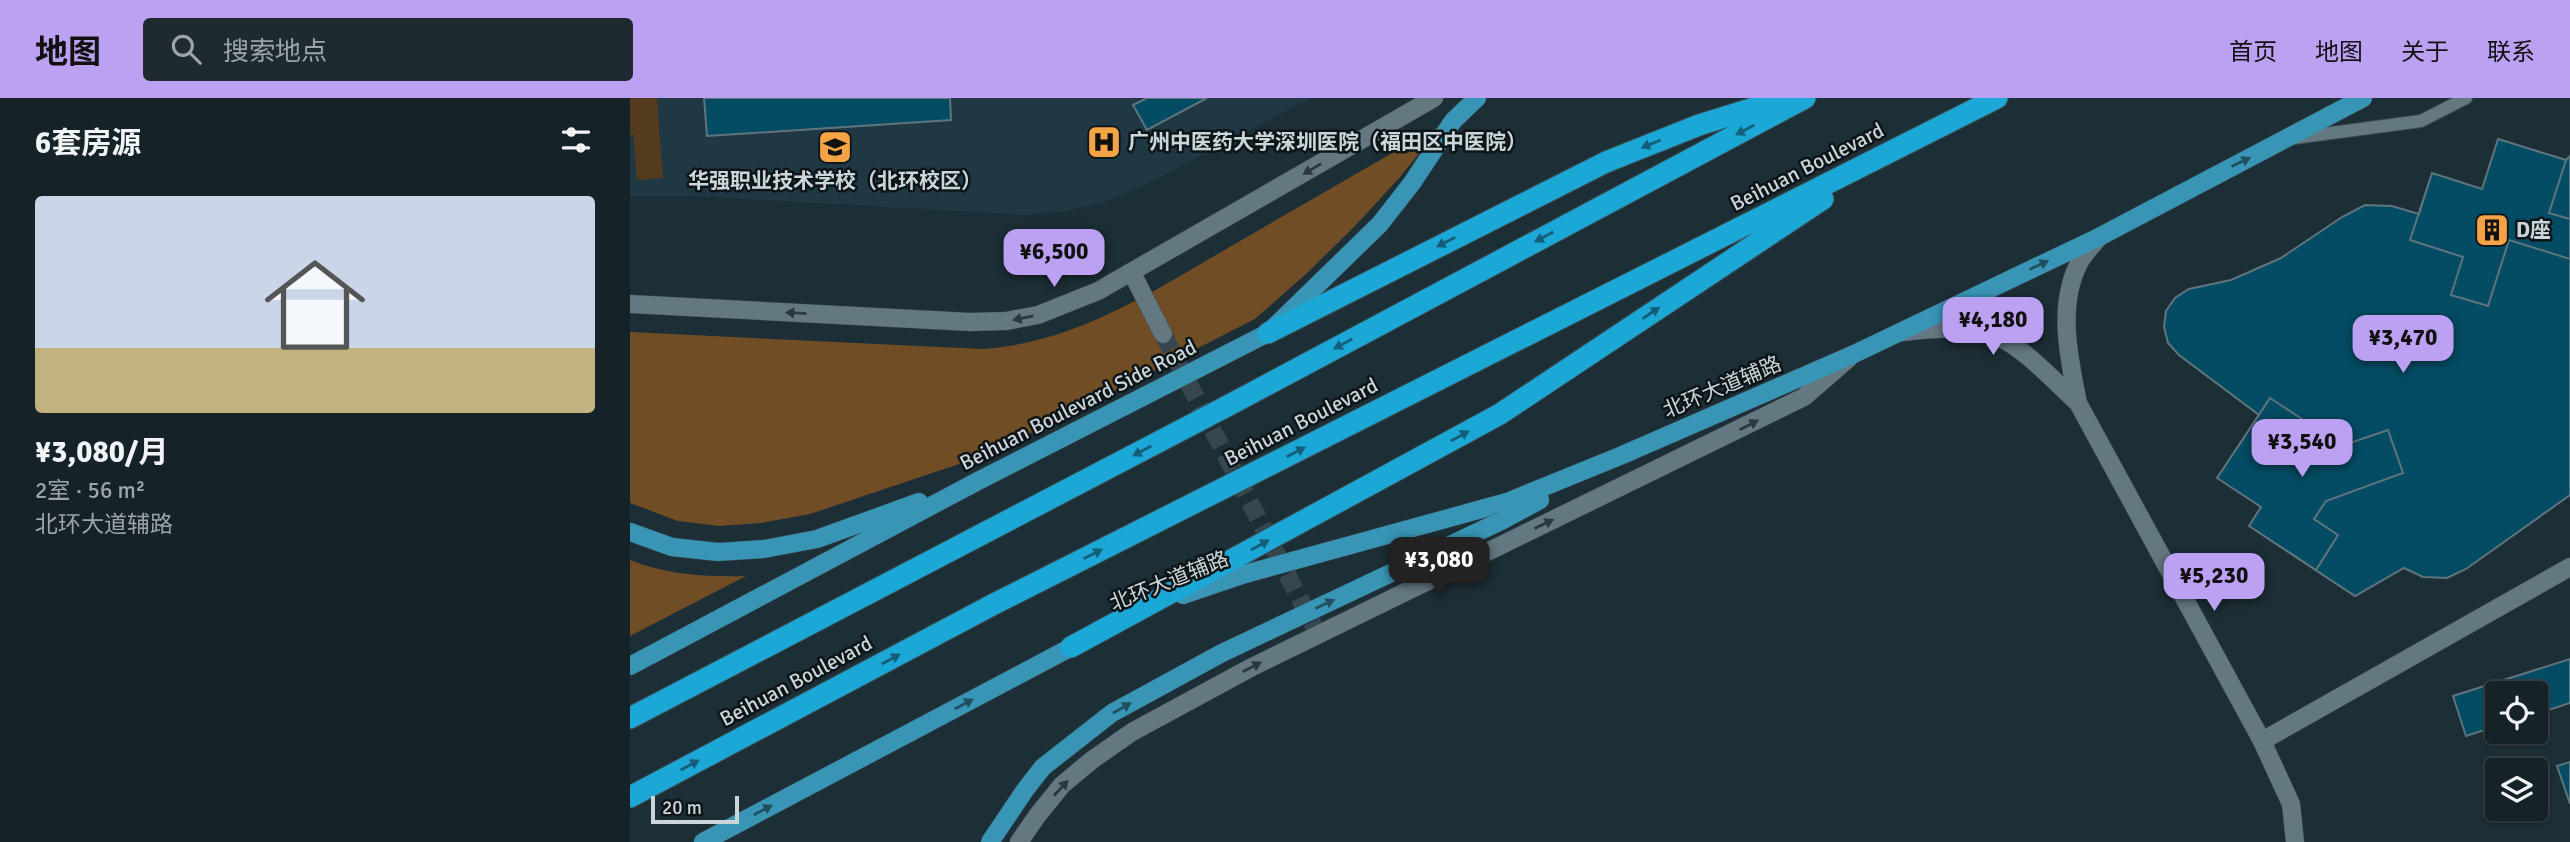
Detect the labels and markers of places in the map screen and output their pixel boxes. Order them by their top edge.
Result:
hospital icon: 广州中医药大学深圳医院（福田区中医院） [1085,123,1123,161]
school or university icon: 华强职业技术学校（北环校区） [816,128,854,166]
place label: 广州中医药大学深圳医院（福田区中医院） [1128,129,1527,155]
place label: 华强职业技术学校（北环校区） [688,168,982,194]
building icon: D座 [2473,211,2511,249]
place label: D座 [2516,217,2551,243]
pin: ¥6,500 [997,230,1111,289]
pin: ¥4,180 [1936,298,2050,357]
pin: ¥3,470 [2346,316,2460,375]
pin: ¥3,540 [2245,420,2359,479]
pin: ¥3,080 [1382,538,1496,597]
pin: ¥5,230 [2157,554,2271,613]

